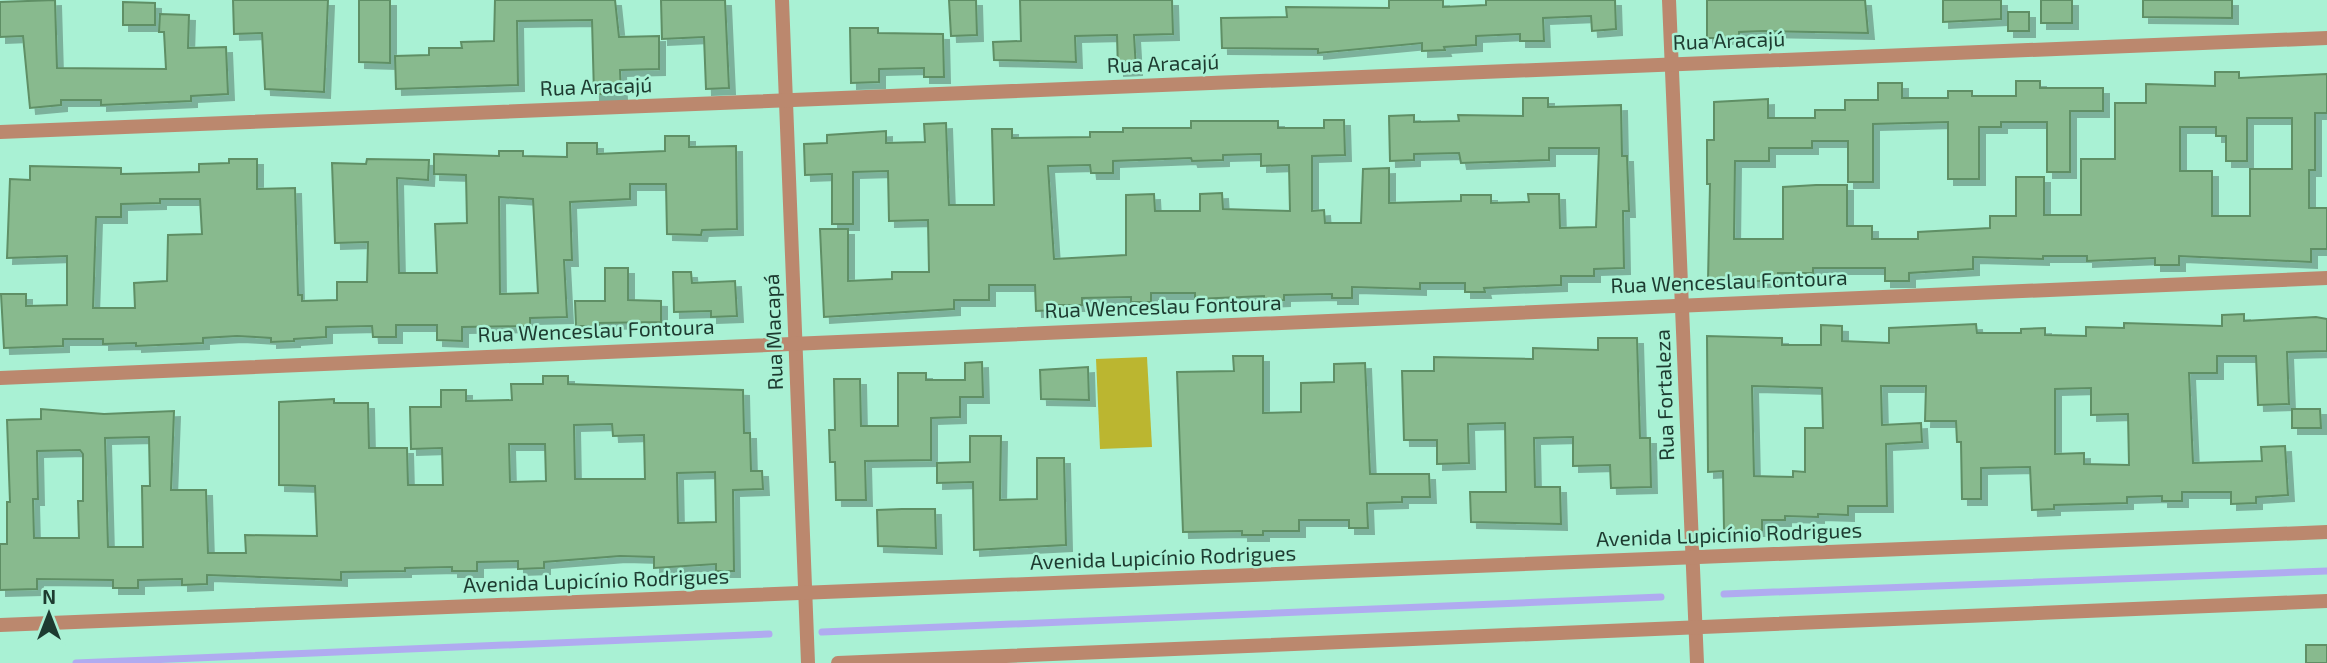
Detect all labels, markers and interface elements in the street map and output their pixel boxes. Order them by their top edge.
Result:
street label: Rua Aracajú [1672,25,1786,55]
street label: Rua Aracajú [1106,48,1220,78]
street label: Rua Aracajú [539,71,653,101]
street label: Rua Wenceslau Fontoura [1610,264,1848,297]
street label: Rua Macapá [758,273,787,391]
street label: Rua Wenceslau Fontoura [1044,289,1282,322]
street label: Rua Wenceslau Fontoura [477,313,715,346]
street label: Rua Fortaleza [1649,329,1678,461]
street label: Avenida Lupicínio Rodrigues [1595,516,1862,551]
street label: Avenida Lupicínio Rodrigues [1029,539,1296,574]
street label: Avenida Lupicínio Rodrigues [462,562,729,597]
north arrow [14,579,84,649]
text: N [42,585,56,608]

